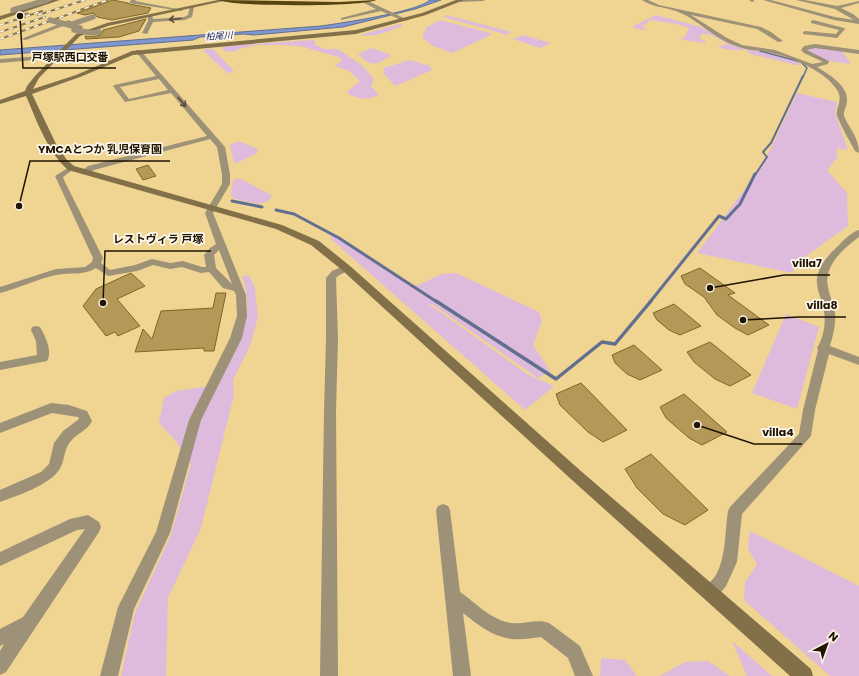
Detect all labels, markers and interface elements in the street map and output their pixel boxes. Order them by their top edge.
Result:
one-way arrow [169,16,182,23]
water label: 柏尾川 [205,29,234,43]
callout: 戸塚駅西口交番 [23,45,116,68]
text: 戸塚駅西口交番 [32,49,109,65]
one-way arrow [177,97,186,108]
callout: YMCAとつか 乳児保育園 [30,138,170,161]
text: YMCAとつか 乳児保育園 [38,141,162,157]
callout: レストヴィラ 戸塚 [105,228,211,251]
text: レストヴィラ 戸塚 [113,231,204,247]
callout: villa7 [784,252,830,275]
text: villa7 [792,255,822,271]
callout: villa8 [799,294,846,317]
text: villa8 [806,297,838,313]
callout: villa4 [754,421,802,444]
text: villa4 [762,424,794,440]
north arrow [807,624,847,664]
text: N [825,628,842,645]

